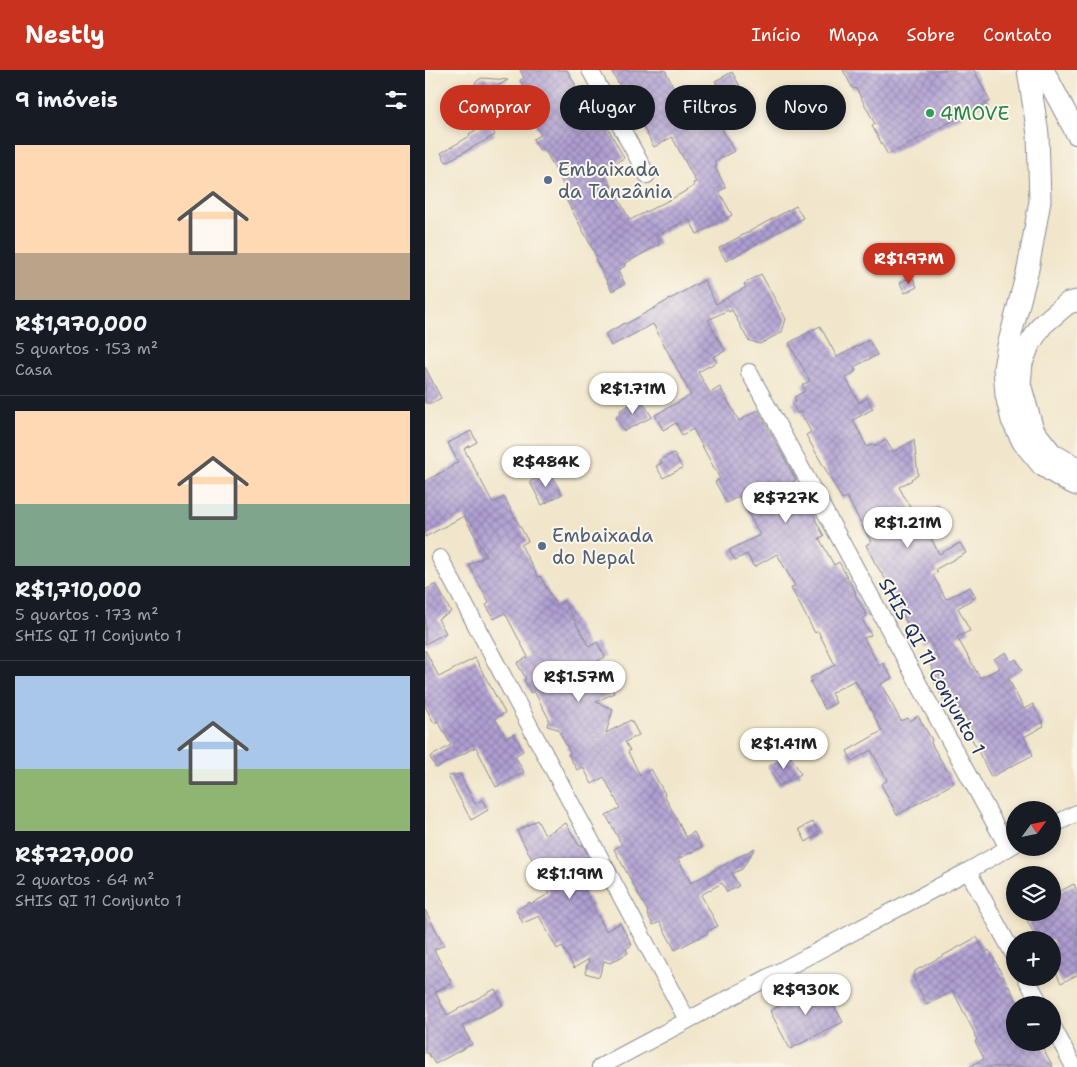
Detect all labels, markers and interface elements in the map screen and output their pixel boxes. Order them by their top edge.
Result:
text: Nestly [25,19,105,51]
text: Início [751,23,801,47]
text: Mapa [829,23,878,47]
text: Sobre [906,23,955,47]
text: Contato [983,23,1052,47]
chip: Comprar [440,85,550,130]
chip: Alugar [560,85,655,130]
chip: Filtros [665,85,756,130]
chip: Novo [766,85,846,130]
text: 9 imóveis [15,86,118,114]
icon: filters [382,86,410,114]
place label: 4MOVE [940,101,1009,126]
marker: 4MOVE [924,107,936,119]
place label: Embaixada da Tanzânia [558,157,672,204]
marker: Embaixada da Tanzânia [542,174,554,186]
icon: home [168,178,258,268]
pin: R$1.97M [863,242,955,285]
text: R$1.97M [874,248,944,269]
text: R$1,970,000 [15,310,147,338]
text: 5 quartos · 153 m² [15,338,158,359]
text: Casa [15,359,52,380]
pin: R$1.71M [587,372,679,415]
text: R$1.71M [600,378,666,399]
icon: home [168,443,258,533]
pin: R$484K [505,446,587,488]
text: R$484K [513,451,579,472]
pin: R$727K [745,482,827,524]
text: R$727K [753,487,819,508]
pin: R$1.21M [862,506,954,549]
text: R$1.21M [874,512,942,533]
place label: Embaixada do Nepal [552,523,653,570]
marker: Embaixada do Nepal [536,540,548,552]
street label: SHIS QI 11 Conjunto 1 [873,573,991,759]
text: R$1,710,000 [15,576,142,604]
text: 5 quartos · 173 m² [15,604,159,625]
text: SHIS QI 11 Conjunto 1 [15,625,182,646]
pin: R$1.57M [533,660,625,703]
text: R$1.57M [544,666,614,687]
icon: home [168,708,258,798]
pin: R$1.41M [738,728,830,770]
text: R$1.41M [751,733,817,754]
north arrow [1006,801,1061,856]
map controls [1006,801,1061,1051]
text: R$727,000 [15,841,134,869]
pin: R$1.19M [524,858,616,900]
text: R$1.19M [537,863,603,884]
button: layers [1006,866,1061,921]
text: 2 quartos · 64 m² [15,869,155,890]
text: SHIS QI 11 Conjunto 1 [15,890,182,911]
button: + [1006,931,1061,986]
pin: R$930K [765,974,847,1016]
text: R$930K [773,979,839,1000]
button: − [1006,996,1061,1051]

